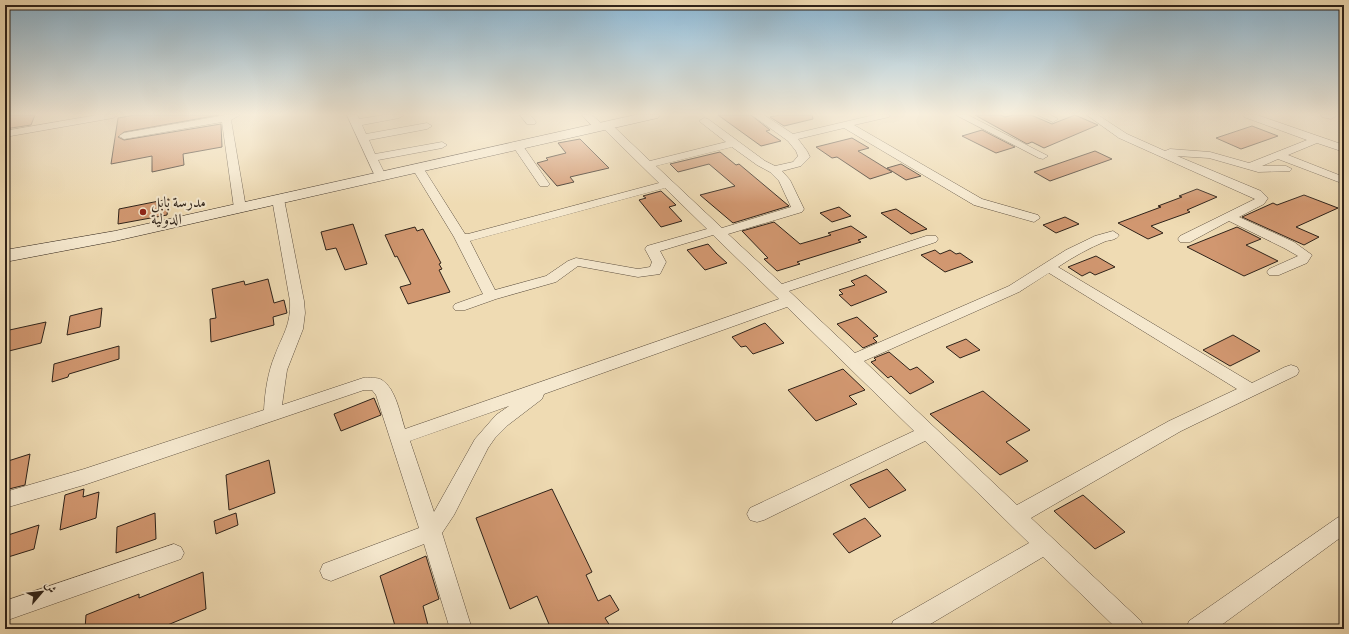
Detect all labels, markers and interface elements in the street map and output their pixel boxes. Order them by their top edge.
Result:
place label: مدرسة بابل الدولية [151,193,206,231]
marker: مدرسة بابل الدولية [138,207,148,217]
north arrow [22,572,62,612]
text: ش [40,580,59,596]

